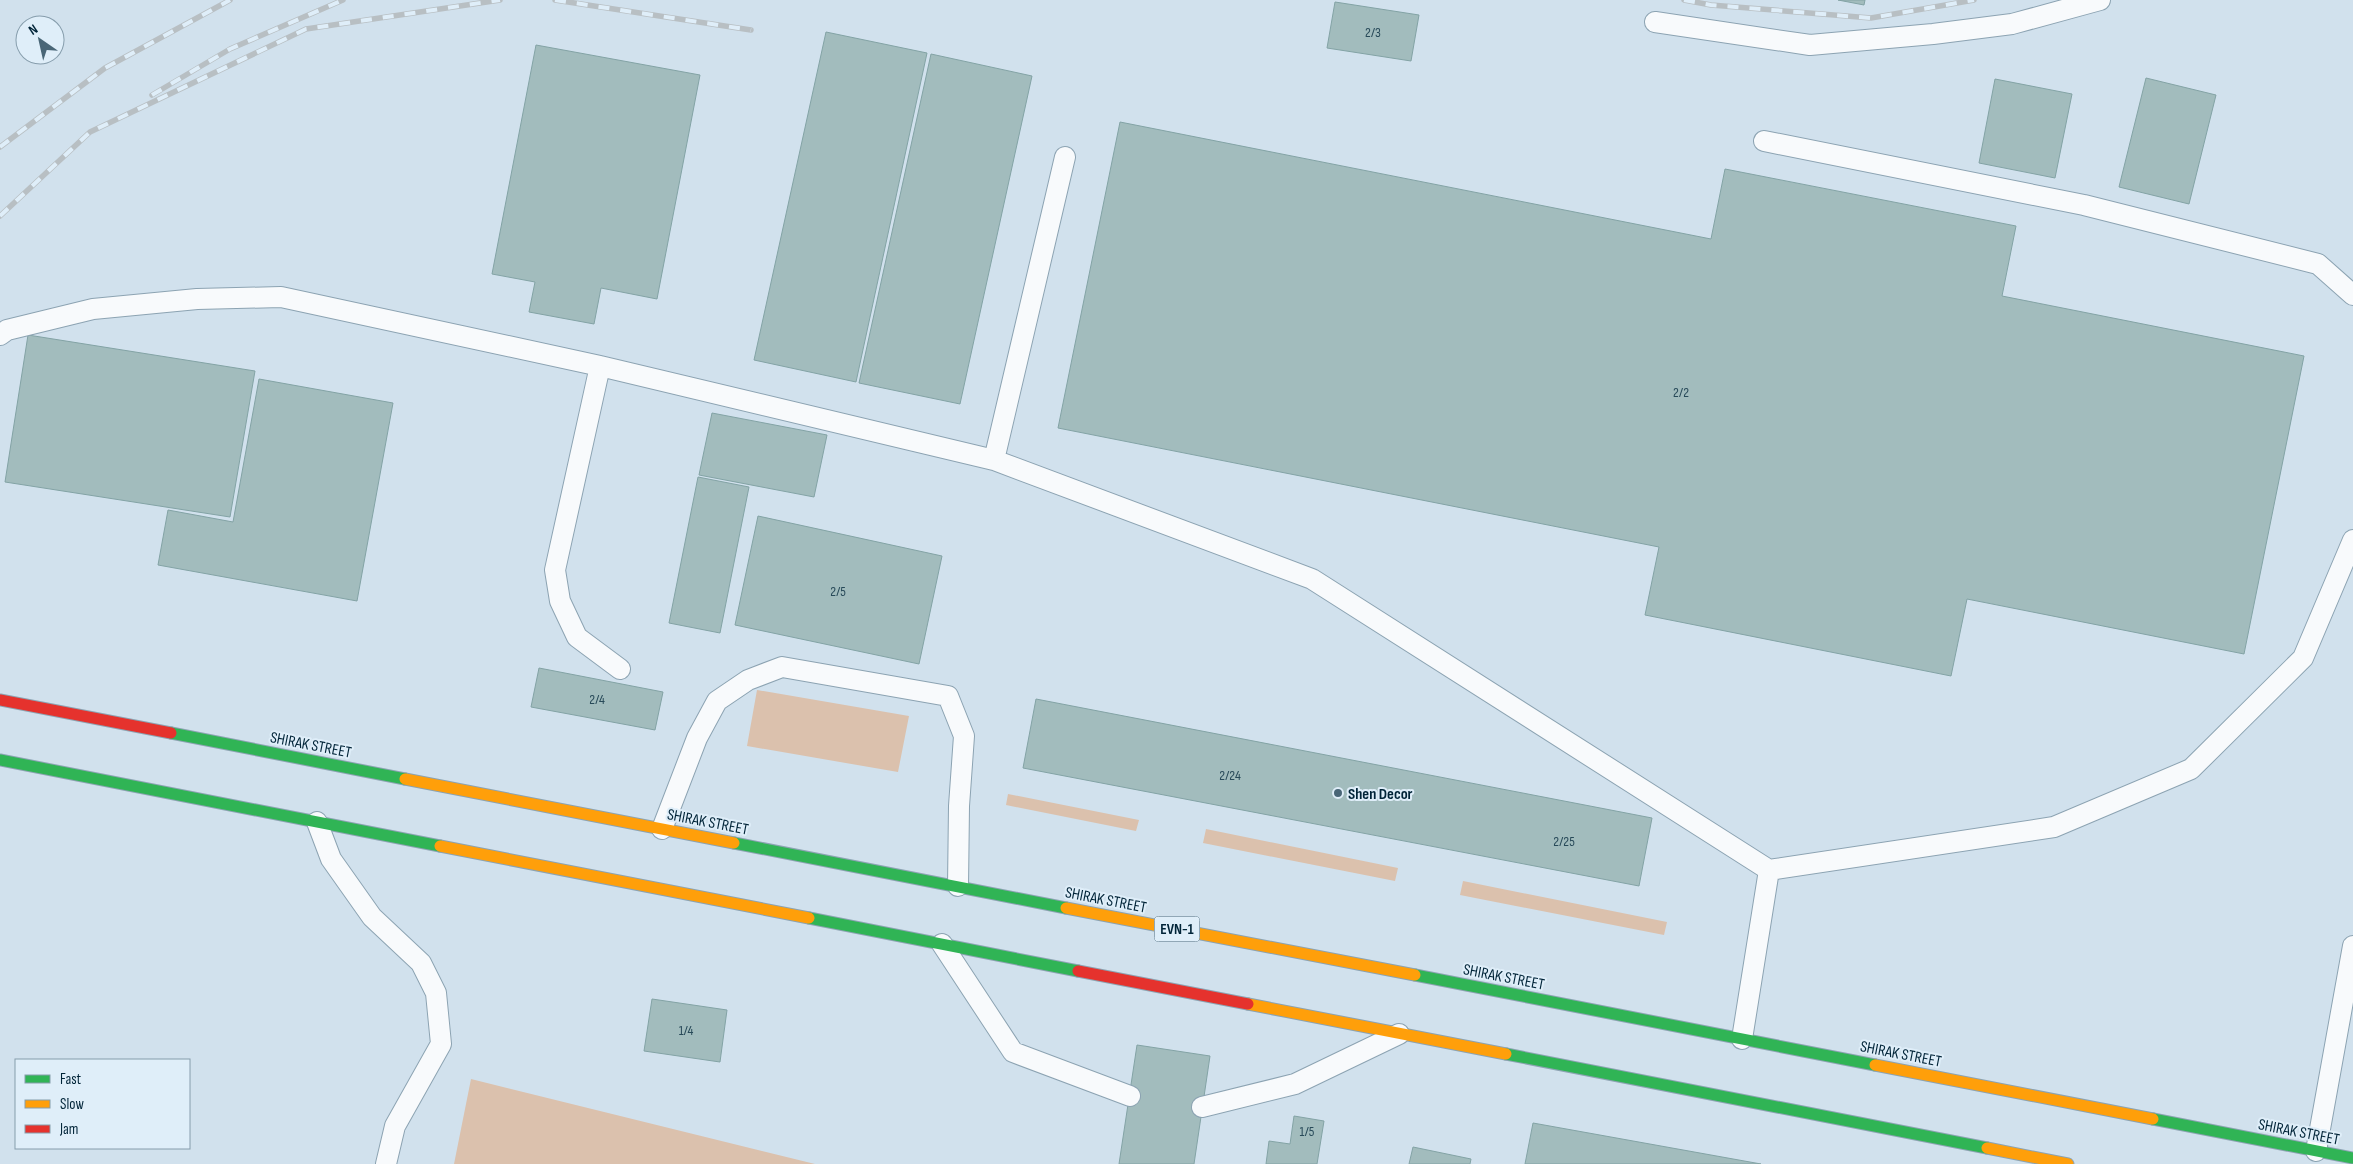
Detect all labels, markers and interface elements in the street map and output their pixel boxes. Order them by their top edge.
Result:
north arrow [15,15,65,65]
text: N [25,20,41,39]
house number: 2/3 [1365,24,1381,41]
house number: 2/2 [1673,384,1689,401]
house number: 2/5 [830,583,846,600]
house number: 2/4 [589,691,605,708]
street label: SHIRAK STREET [268,728,353,763]
house number: 2/24 [1219,767,1241,784]
place label: Shen Decor [1348,785,1413,804]
marker: Shen Decor [1332,787,1344,799]
street label: SHIRAK STREET [665,805,750,840]
house number: 2/25 [1553,833,1575,850]
street label: SHIRAK STREET [1063,883,1148,918]
road number: EVN-1 [1154,916,1200,942]
street label: SHIRAK STREET [1461,960,1546,995]
house number: 1/4 [679,1022,693,1039]
street label: SHIRAK STREET [1858,1037,1943,1072]
legend [15,1059,190,1149]
text: Fast [60,1070,82,1089]
text: Slow [60,1095,84,1114]
street label: SHIRAK STREET [2256,1115,2341,1150]
text: Jam [59,1120,78,1139]
house number: 1/5 [1300,1123,1315,1140]

